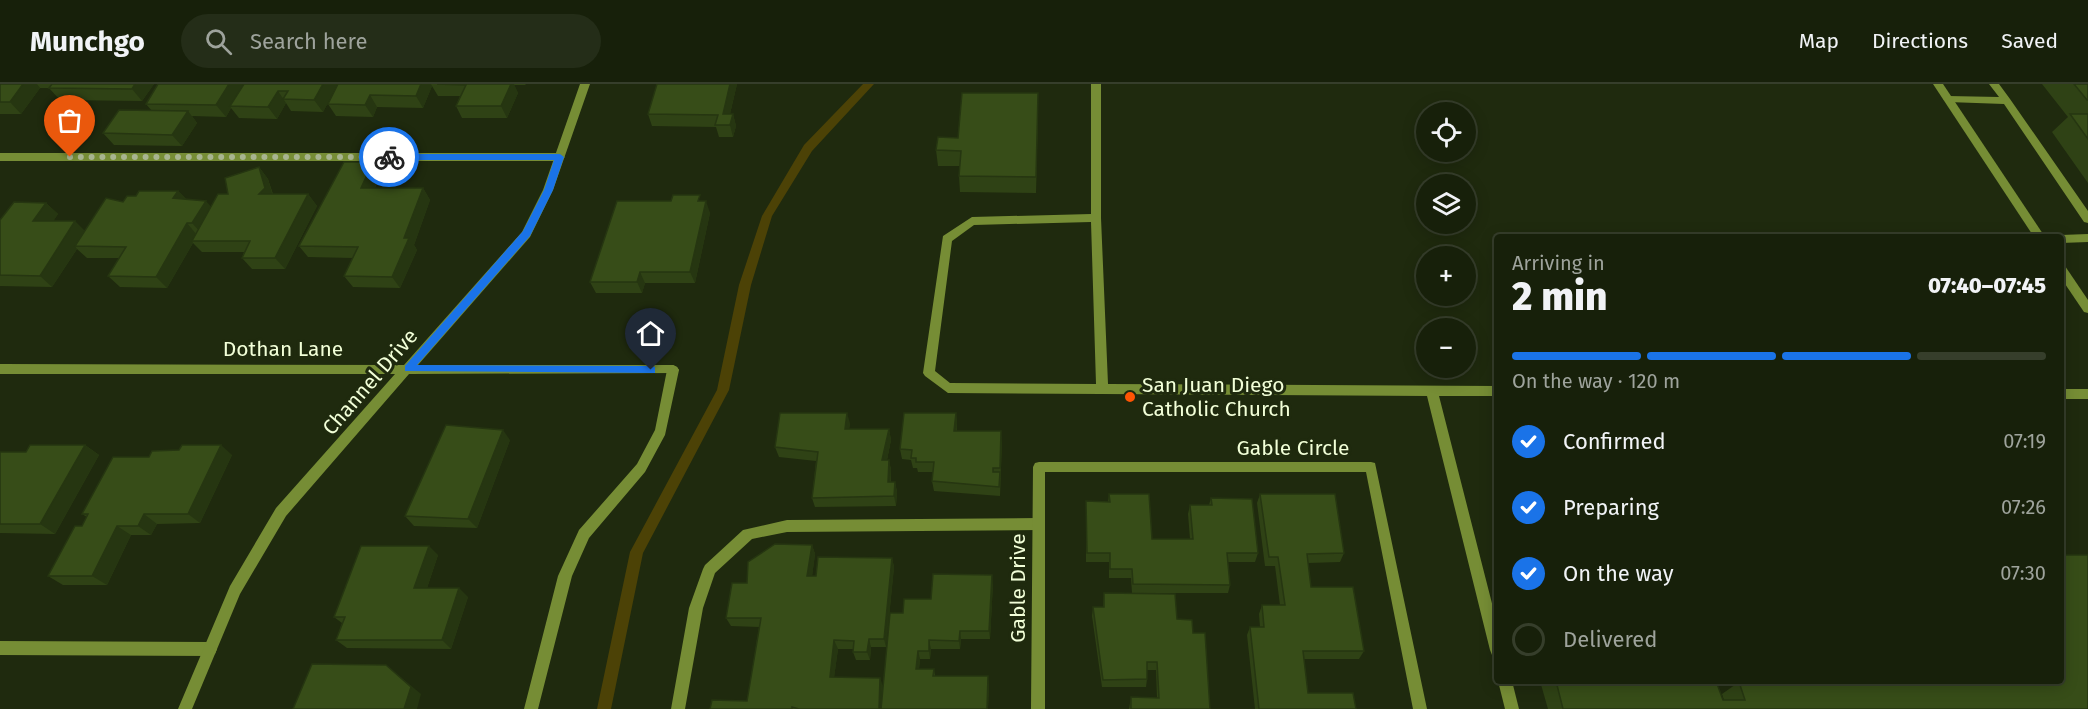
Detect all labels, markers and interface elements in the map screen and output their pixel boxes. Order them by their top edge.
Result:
search box [181,14,601,68]
text: Munchgo [30,25,145,58]
icon: search [202,25,235,58]
text: Search here [250,28,367,55]
text: Map [1799,28,1839,54]
text: Directions [1872,28,1968,54]
text: Saved [2001,28,2058,54]
pin [44,95,95,157]
map controls [1416,102,1476,378]
button: locate [1416,102,1476,162]
icon: bag [53,104,86,137]
courier [359,127,419,187]
icon: bike [373,141,406,174]
button: layers [1416,174,1476,234]
button: + [1416,246,1476,306]
text: Arriving in [1512,251,1605,275]
text: 07:40–07:45 [1928,272,2046,299]
text: 2 min [1512,274,1608,320]
pin [625,308,676,370]
icon: home [634,317,667,350]
button: − [1416,318,1476,378]
street label: Channel Drive [317,324,423,440]
street label: Dothan Lane [223,336,343,362]
text: On the way · 120 m [1512,369,1680,393]
place label: San Juan Diego Catholic Church [1142,372,1291,422]
marker: San Juan Diego Catholic Church [1123,390,1137,404]
icon: check [1512,425,1545,458]
text: Confirmed [1563,428,1666,455]
text: 07:19 [2003,429,2046,453]
street label: Gable Circle [1237,435,1349,461]
icon: check [1512,491,1545,524]
text: Preparing [1563,494,1659,521]
text: 07:26 [2001,495,2046,519]
street label: Gable Drive [1005,533,1031,643]
icon: check [1512,557,1545,590]
text: On the way [1563,560,1674,587]
text: 07:30 [2000,561,2046,585]
text: Delivered [1563,626,1658,653]

